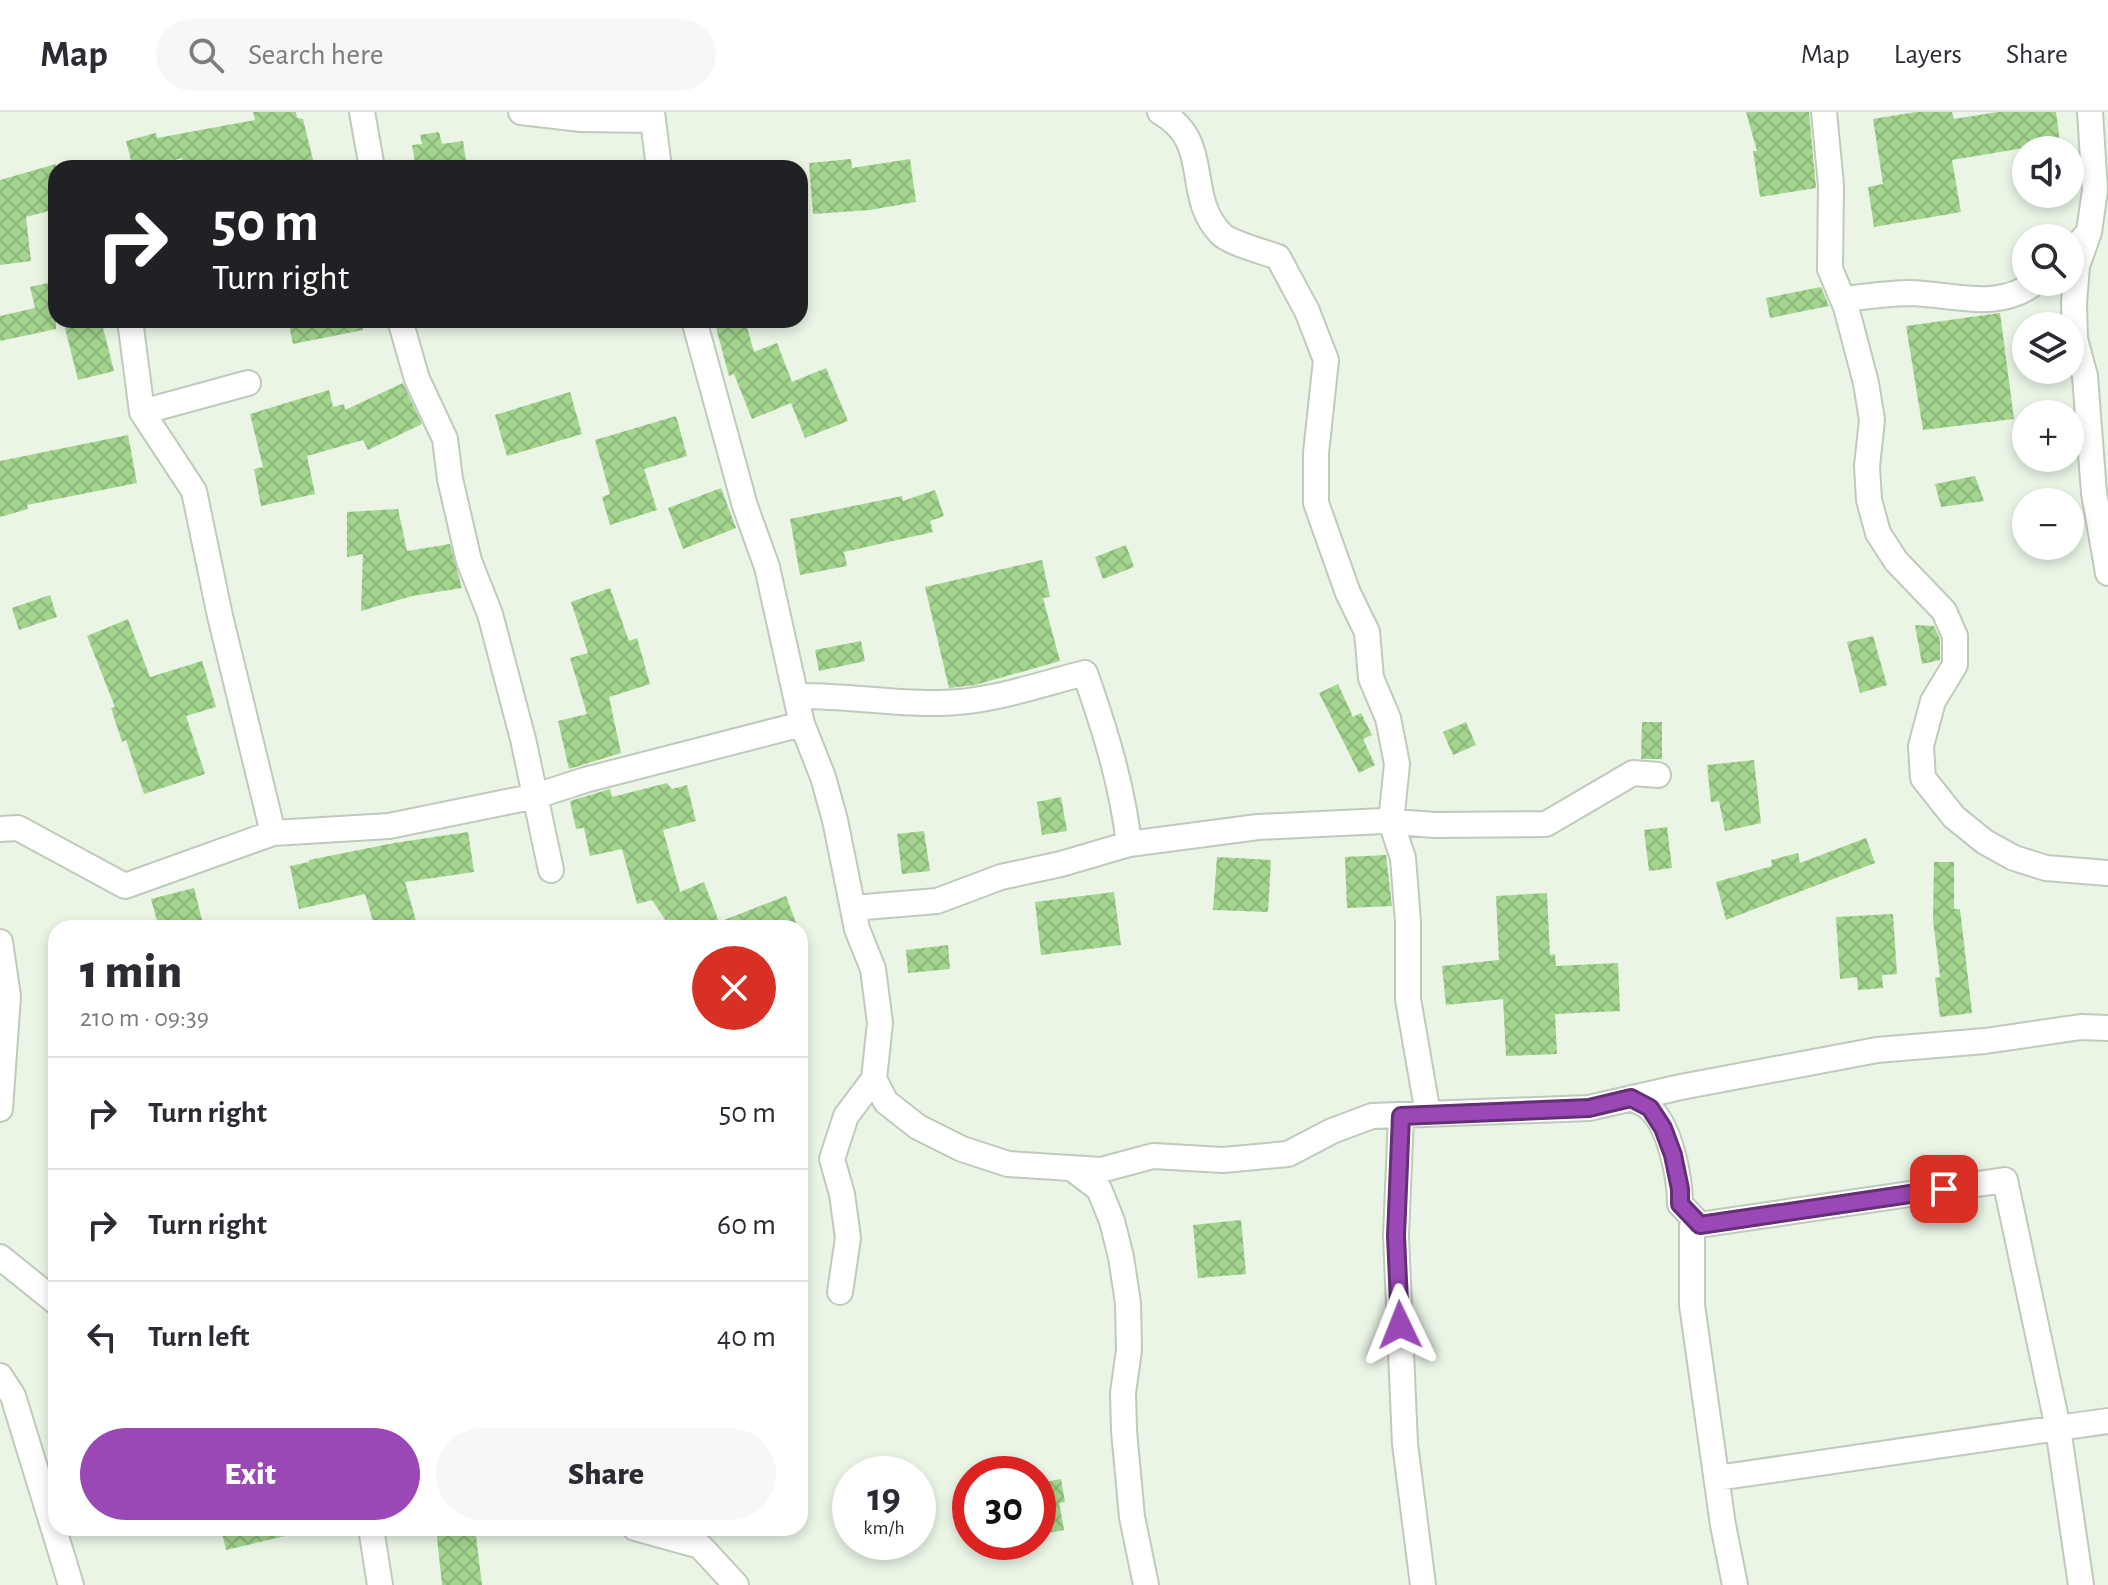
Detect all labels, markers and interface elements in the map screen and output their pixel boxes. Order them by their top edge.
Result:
search box [156,19,716,91]
icon: search [184,33,228,77]
text: Map [40,36,108,74]
text: Search here [248,40,384,70]
text: Map [1801,41,1850,69]
text: Layers [1894,41,1962,69]
text: Share [2006,41,2068,69]
map controls [2012,136,2084,560]
button: sound [2012,136,2084,208]
icon: right [80,192,184,296]
text: 50 m [212,195,319,251]
button: search [2012,224,2084,296]
text: Turn right [212,260,349,296]
button: layers [2012,312,2084,384]
button: + [2012,400,2084,472]
button: − [2012,488,2084,560]
button: close [692,946,776,1030]
text: 1 min [80,949,182,997]
text: 210 m · 09:39 [80,1005,209,1031]
icon: right [80,1091,124,1135]
text: Turn right [148,1098,267,1128]
text: 50 m [719,1098,776,1128]
pin [1910,1155,1978,1223]
icon: arrive [1922,1167,1966,1211]
icon: right [80,1203,124,1247]
text: Turn right [148,1210,267,1240]
text: 60 m [717,1210,776,1240]
position arrow [1358,1283,1442,1367]
icon: left [80,1315,124,1359]
text: Turn left [148,1322,249,1352]
text: 40 m [717,1322,776,1352]
button: Exit [80,1428,420,1520]
button: Share [436,1428,776,1520]
speed limit sign: 30 [952,1456,1056,1560]
text: 19 [867,1478,901,1518]
text: km/h [863,1518,905,1538]

